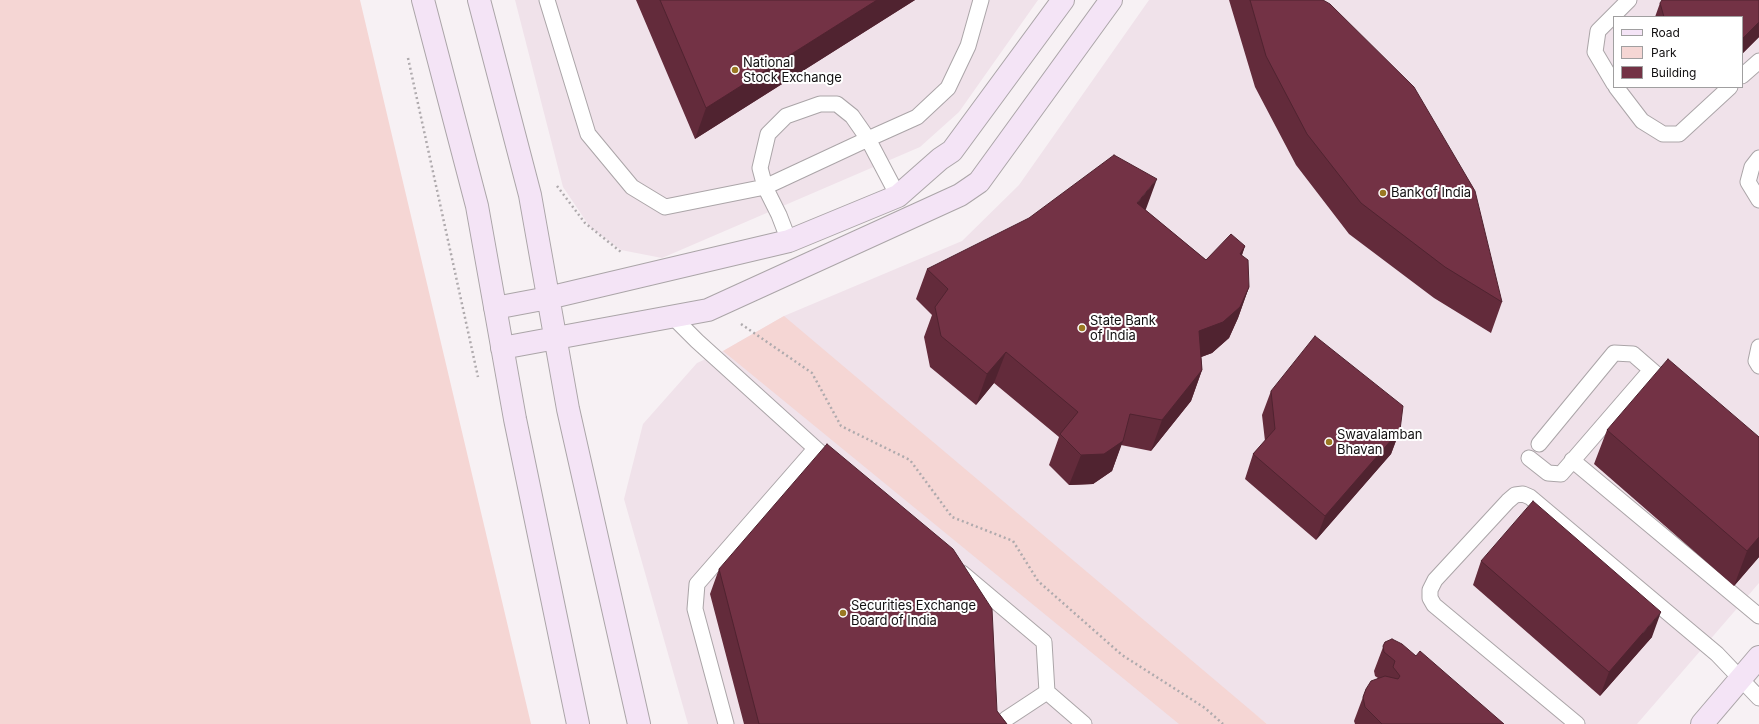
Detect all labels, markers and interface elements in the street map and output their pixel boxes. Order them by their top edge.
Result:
legend [1613,16,1743,88]
text: Road [1651,25,1680,40]
text: Park [1651,45,1677,60]
place label: National Stock Exchange [743,55,842,86]
marker: National Stock Exchange [730,65,740,75]
text: Building [1651,65,1696,80]
place label: Bank of India [1391,185,1471,201]
marker: Bank of India [1378,188,1388,198]
place label: State Bank of India [1090,313,1156,344]
marker: State Bank of India [1077,323,1087,333]
place label: Swavalamban Bhavan [1337,427,1423,458]
marker: Swavalamban Bhavan [1324,437,1334,447]
place label: Securities Exchange Board of India [851,598,976,629]
marker: Securities Exchange Board of India [838,608,848,618]

